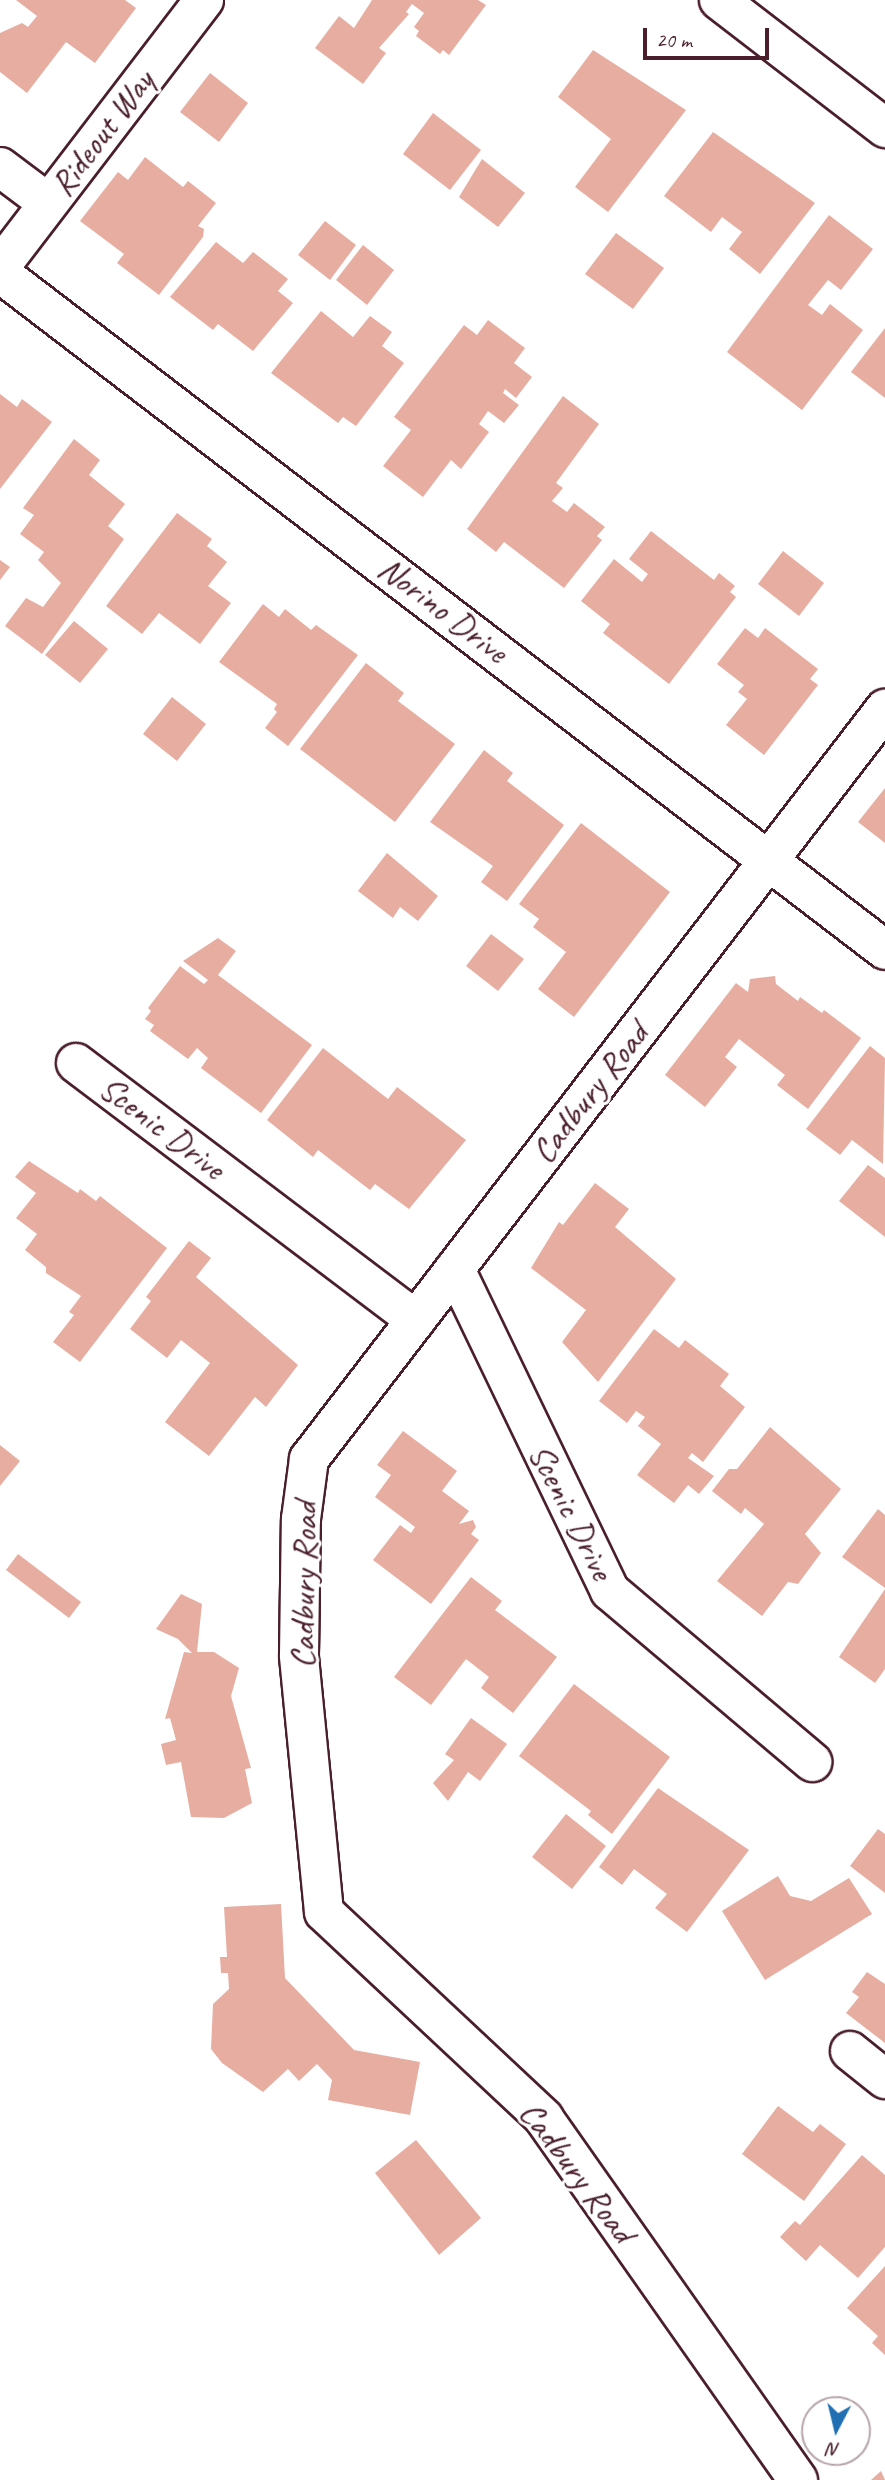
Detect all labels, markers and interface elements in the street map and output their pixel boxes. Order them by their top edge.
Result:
scale bar [647,14,773,58]
text: 20 m [656,27,692,53]
street label: Rideout Way [41,61,163,205]
street label: Norino Drive [370,548,516,672]
street label: Cadbury Road [523,1015,657,1171]
street label: Scenic Drive [91,1067,233,1189]
street label: Scenic Drive [519,1437,623,1587]
street label: Cadbury Road [282,1502,326,1668]
street label: Cadbury Road [510,2093,644,2251]
north arrow [801,2396,871,2466]
text: N [826,2437,841,2462]

